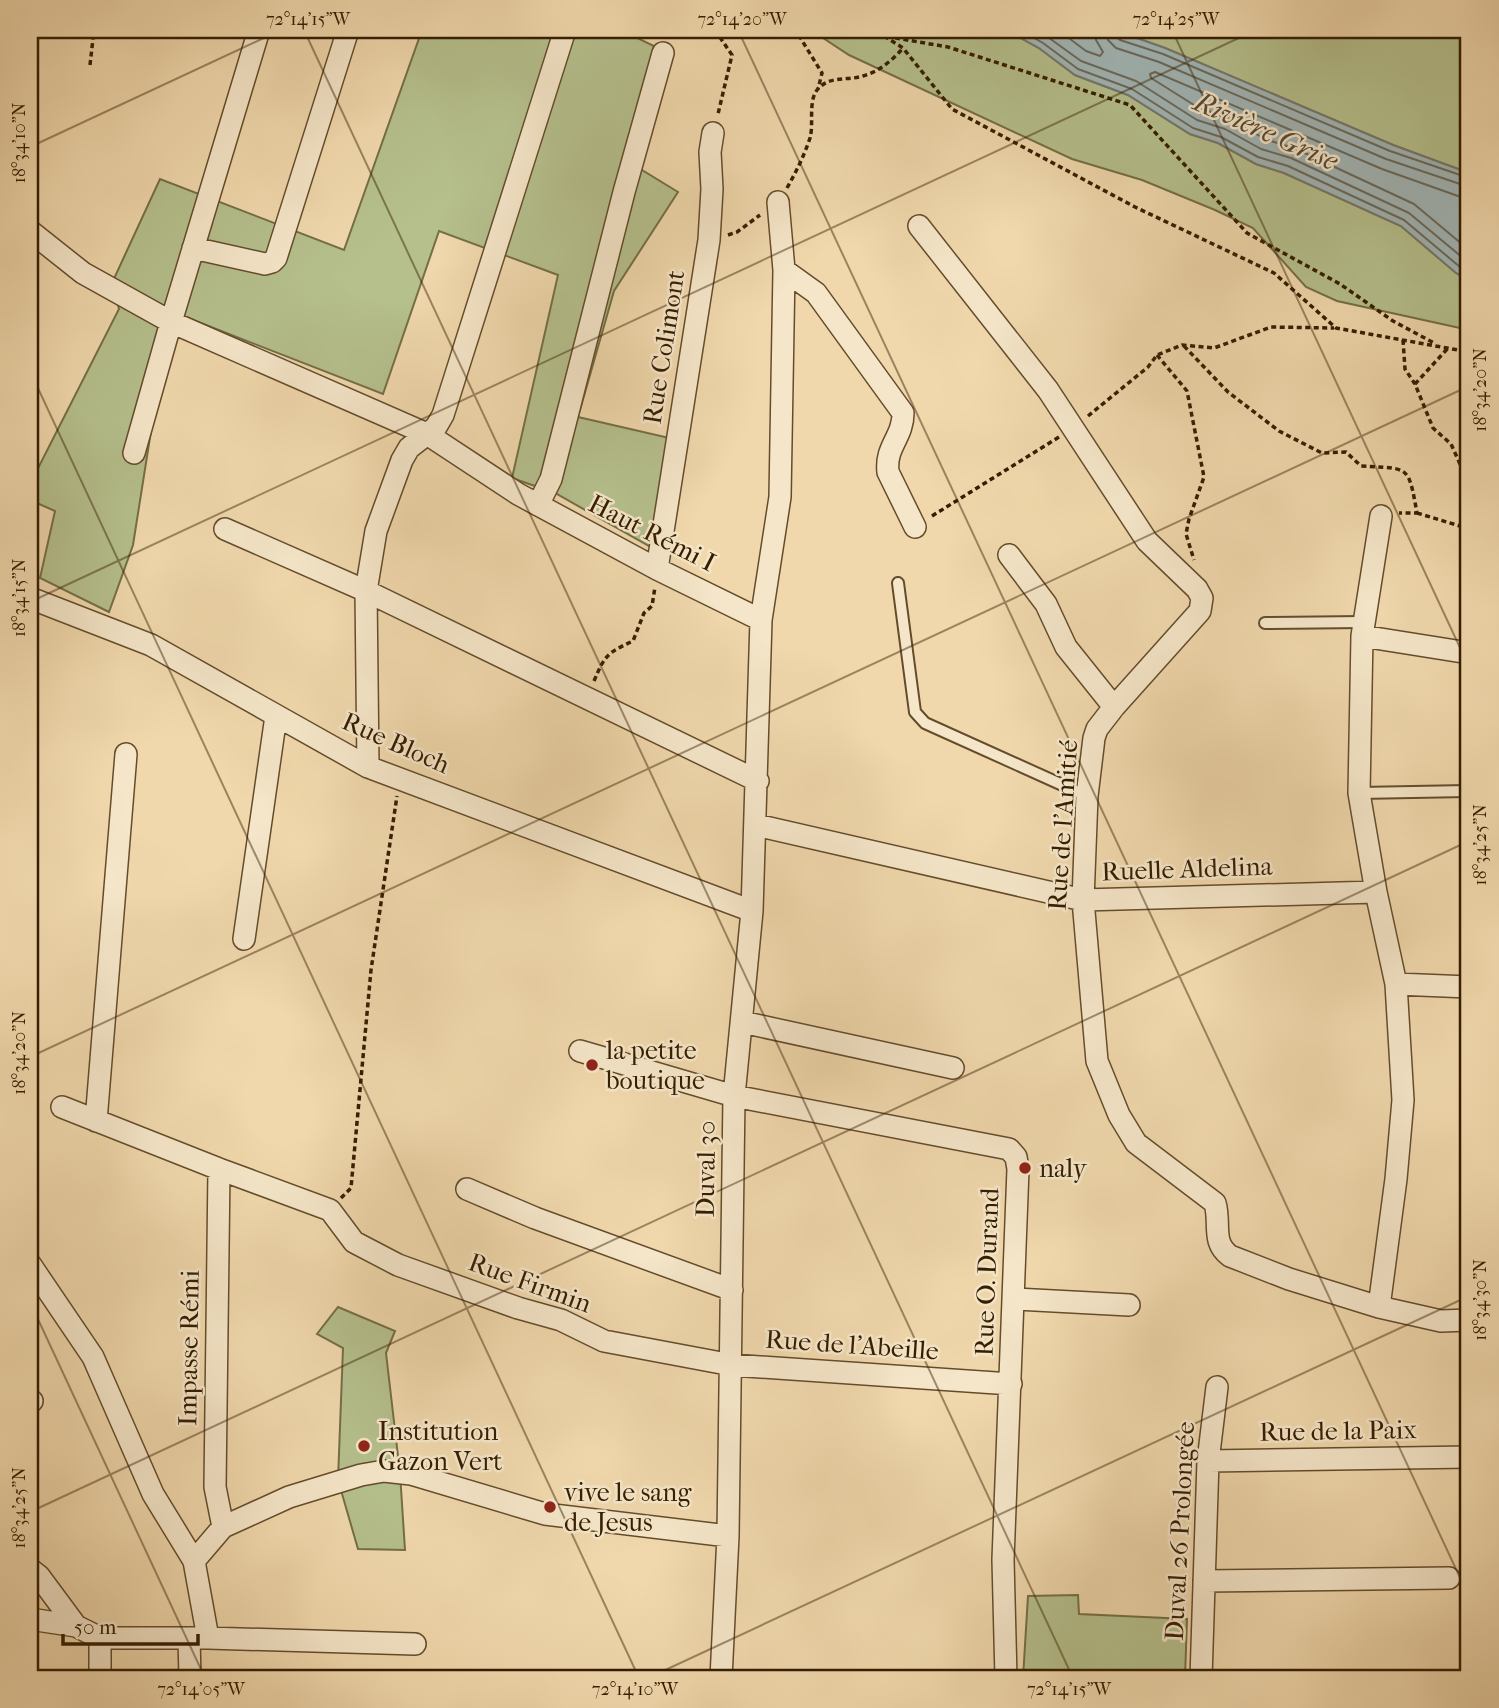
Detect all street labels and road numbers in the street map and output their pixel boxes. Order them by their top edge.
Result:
street label: Rue Colimont [637,267,692,426]
street label: Haut Rémi I [583,488,721,578]
street label: Rue Bloch [337,706,455,781]
street label: Rue de l'Amitié [1042,738,1084,912]
street label: Ruelle Aldelina [1101,850,1274,887]
street label: Duval 30 [690,1120,722,1218]
street label: Rue O. Durand [969,1186,1005,1357]
street label: Rue Firmin [464,1246,596,1320]
street label: Impasse Rémi [172,1269,206,1426]
street label: Rue de l'Abeille [764,1323,940,1367]
street label: Rue de la Paix [1259,1414,1417,1448]
street label: Duval 26 Prolongée [1159,1421,1201,1641]

